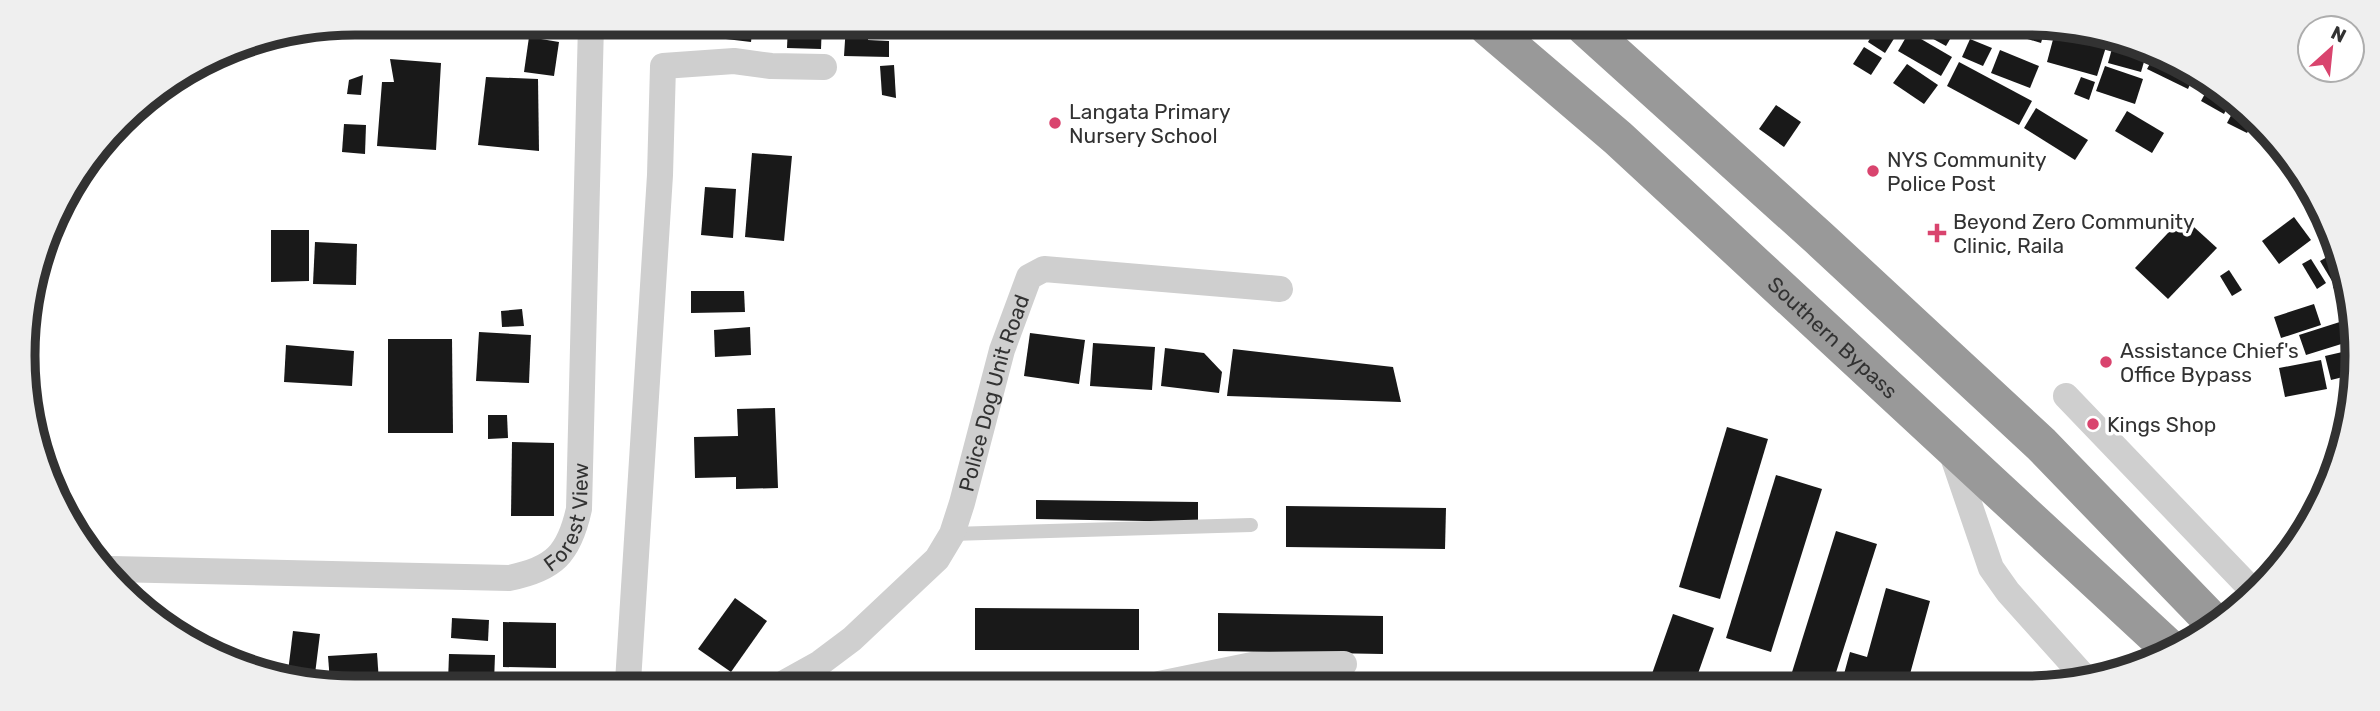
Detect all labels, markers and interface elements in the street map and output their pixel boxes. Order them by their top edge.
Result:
north arrow [2296,14,2366,84]
text: N [2327,21,2350,48]
place label: Langata Primary Nursery School [1069,99,1231,148]
marker: Langata Primary Nursery School [1047,115,1063,131]
place label: NYS Community Police Post [1887,147,2047,196]
marker: NYS Community Police Post [1865,163,1881,179]
place label: Beyond Zero Community Clinic, Raila [1953,209,2195,258]
marker: Beyond Zero Community Clinic, Raila [1927,223,1947,243]
street label: Southern Bypass [1763,271,1903,403]
street label: Police Dog Unit Road [953,291,1034,494]
place label: Assistance Chief's Office Bypass [2120,338,2299,387]
marker: Assistance Chief's Office Bypass [2098,354,2114,370]
place label: Kings Shop [2107,412,2216,437]
marker: Kings Shop [2085,416,2101,432]
street label: Forest View [539,462,593,576]

